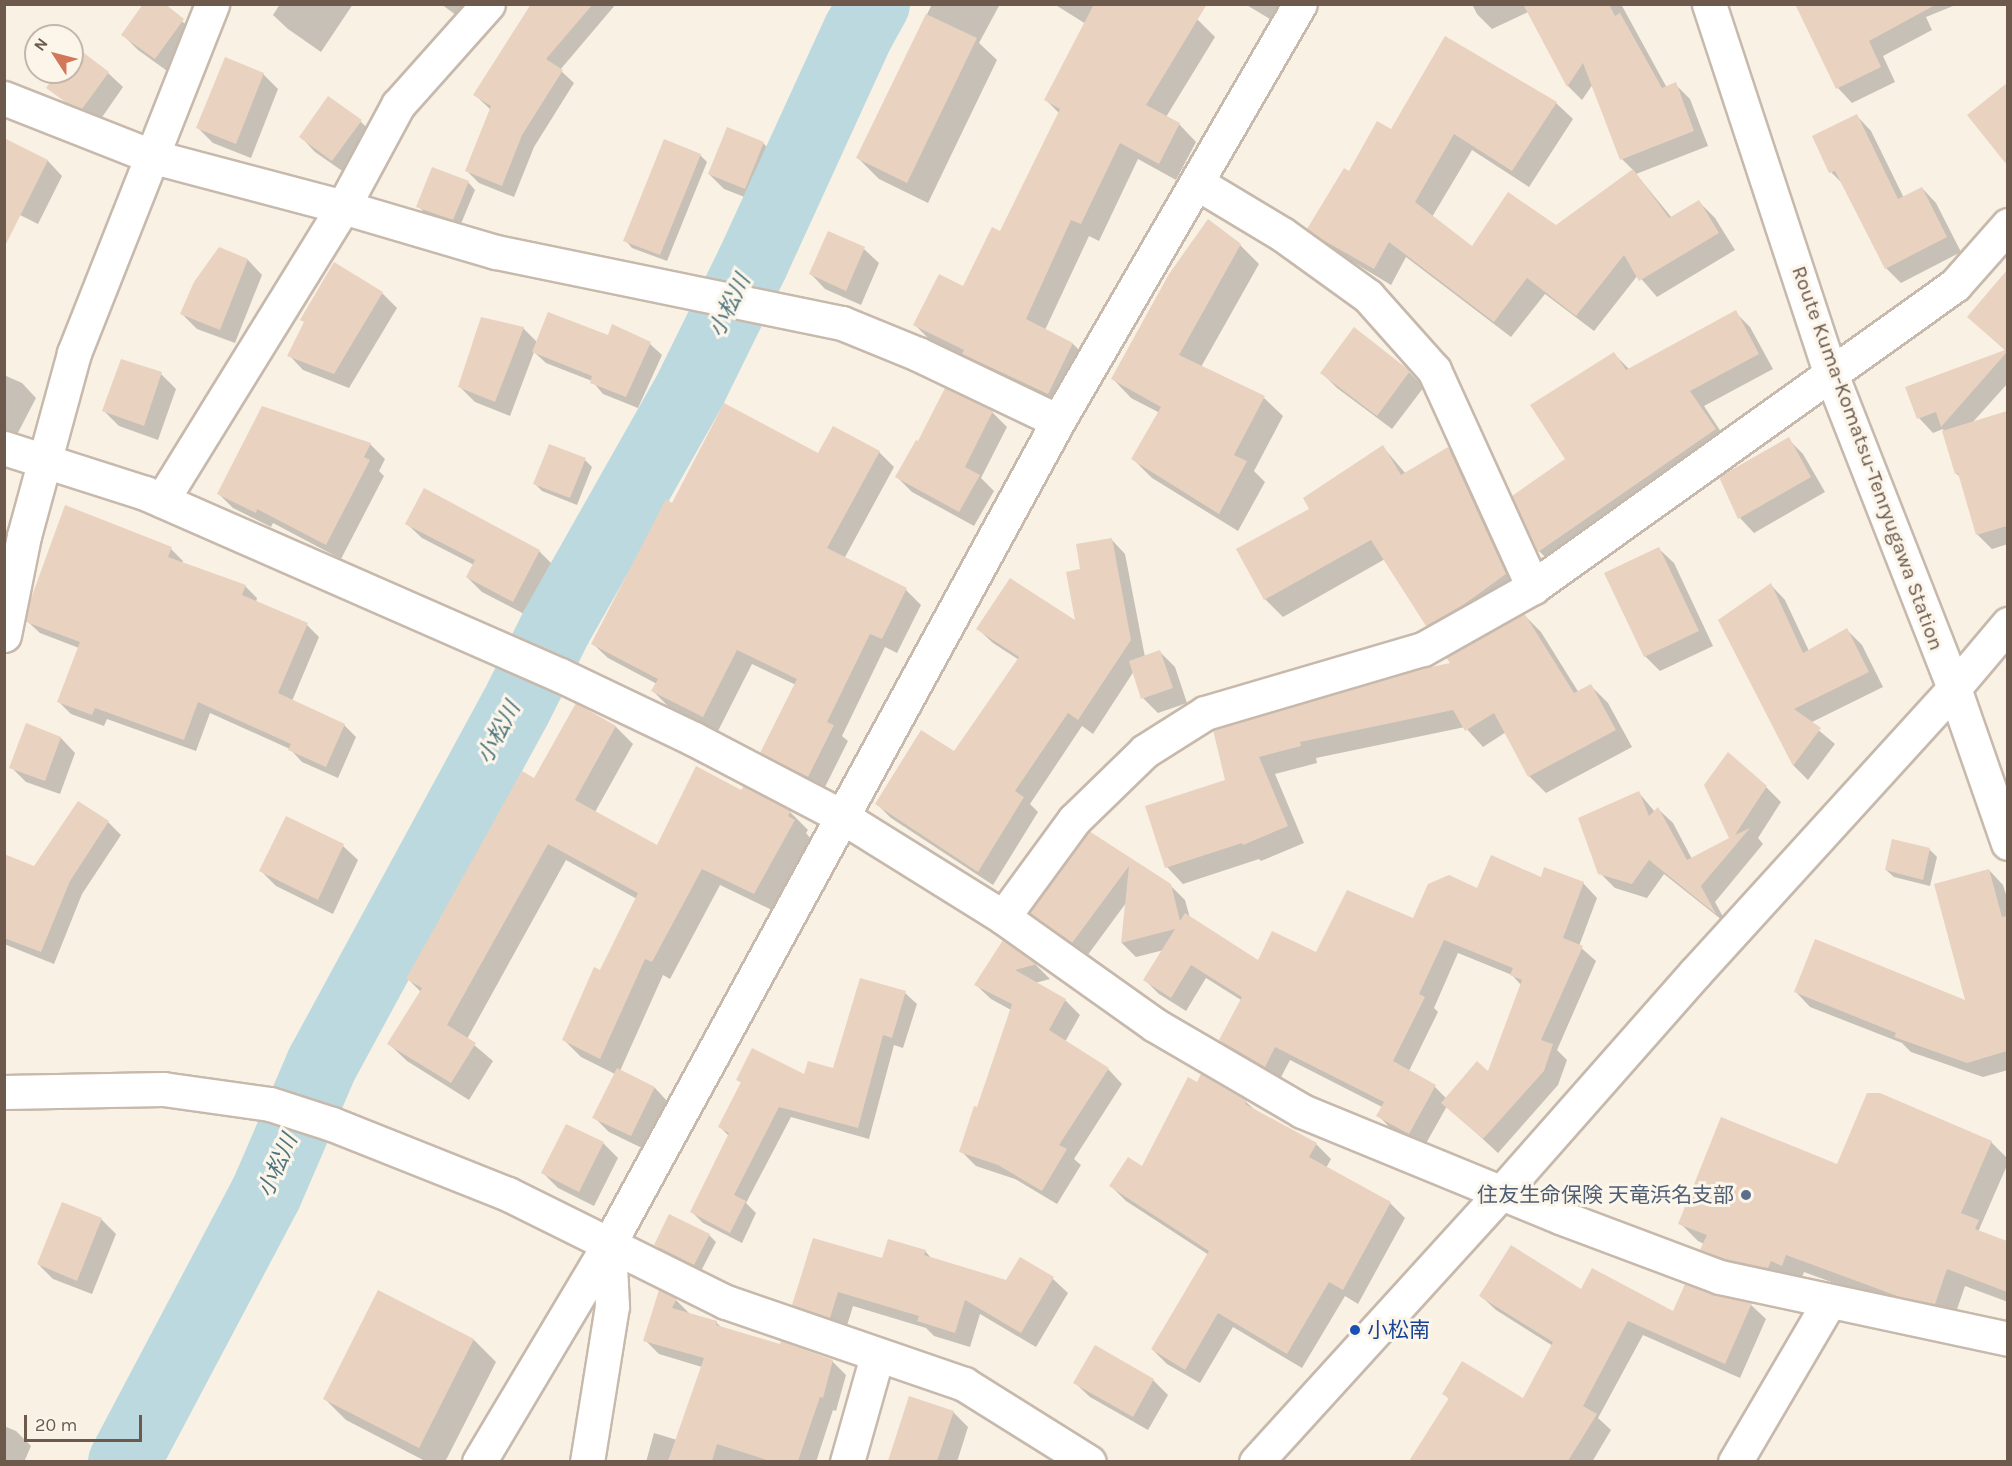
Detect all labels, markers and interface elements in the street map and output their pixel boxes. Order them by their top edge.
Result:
north arrow [24,24,84,84]
text: N [30,34,52,55]
street label: Route Kuma-Komatsu-Tenryugawa Station [1787,262,1949,654]
water label: 小松川 [704,271,756,341]
water label: 小松川 [472,698,526,768]
water label: 小松川 [253,1130,303,1202]
place label: 住友生命保険 天竜浜名支部 [1477,1182,1734,1208]
marker: 住友生命保険 天竜浜名支部 [1739,1188,1753,1202]
place label: 小松南 [1367,1317,1430,1343]
marker: 小松南 [1348,1323,1362,1337]
scale bar [27,1403,146,1441]
text: 20 m [35,1414,77,1436]

